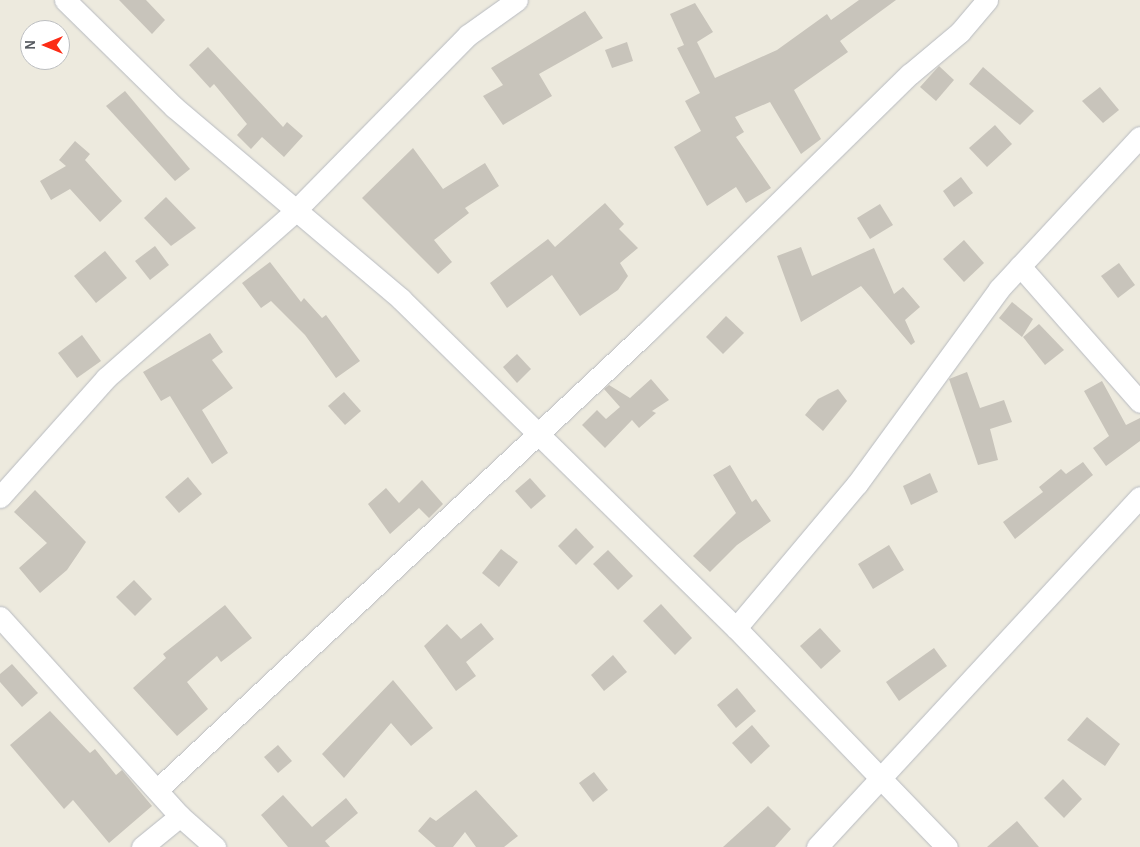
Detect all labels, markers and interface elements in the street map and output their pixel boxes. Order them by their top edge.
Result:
north arrow [20,20,70,70]
text: N [24,40,38,50]

